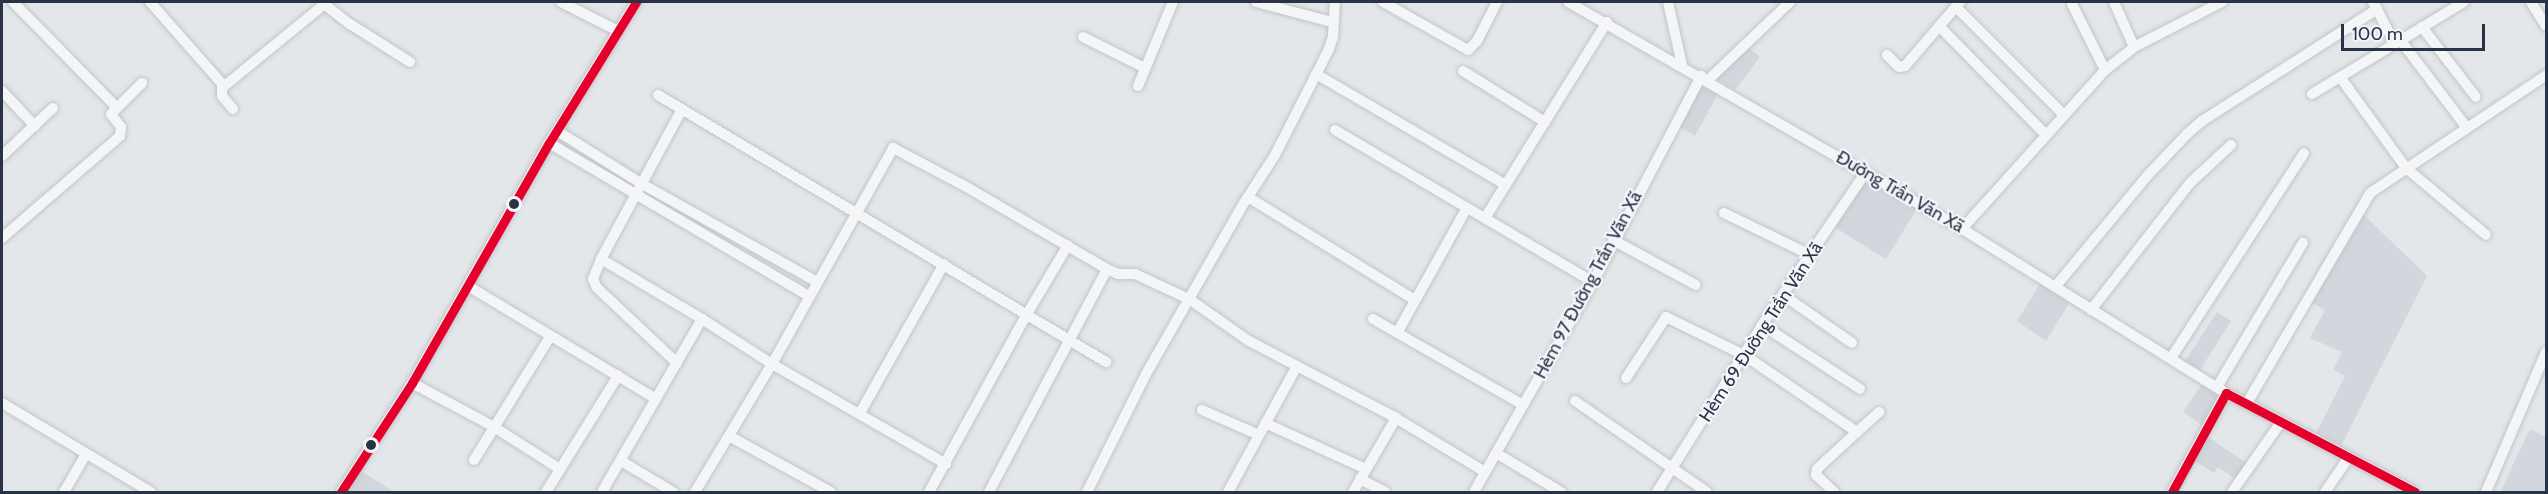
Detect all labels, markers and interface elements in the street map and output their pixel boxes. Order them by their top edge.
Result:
scale bar [2344,12,2488,50]
text: 100 m [2352,23,2403,45]
street label: Đường Trần Văn Xã [1832,147,1968,237]
street label: Hẻm 97 Đường Trần Văn Xã [1529,188,1647,382]
unlabelled marker [508,198,520,210]
street label: Hẻm 69 Đường Trần Văn Xã [1695,238,1827,426]
unlabelled marker [365,439,377,451]

